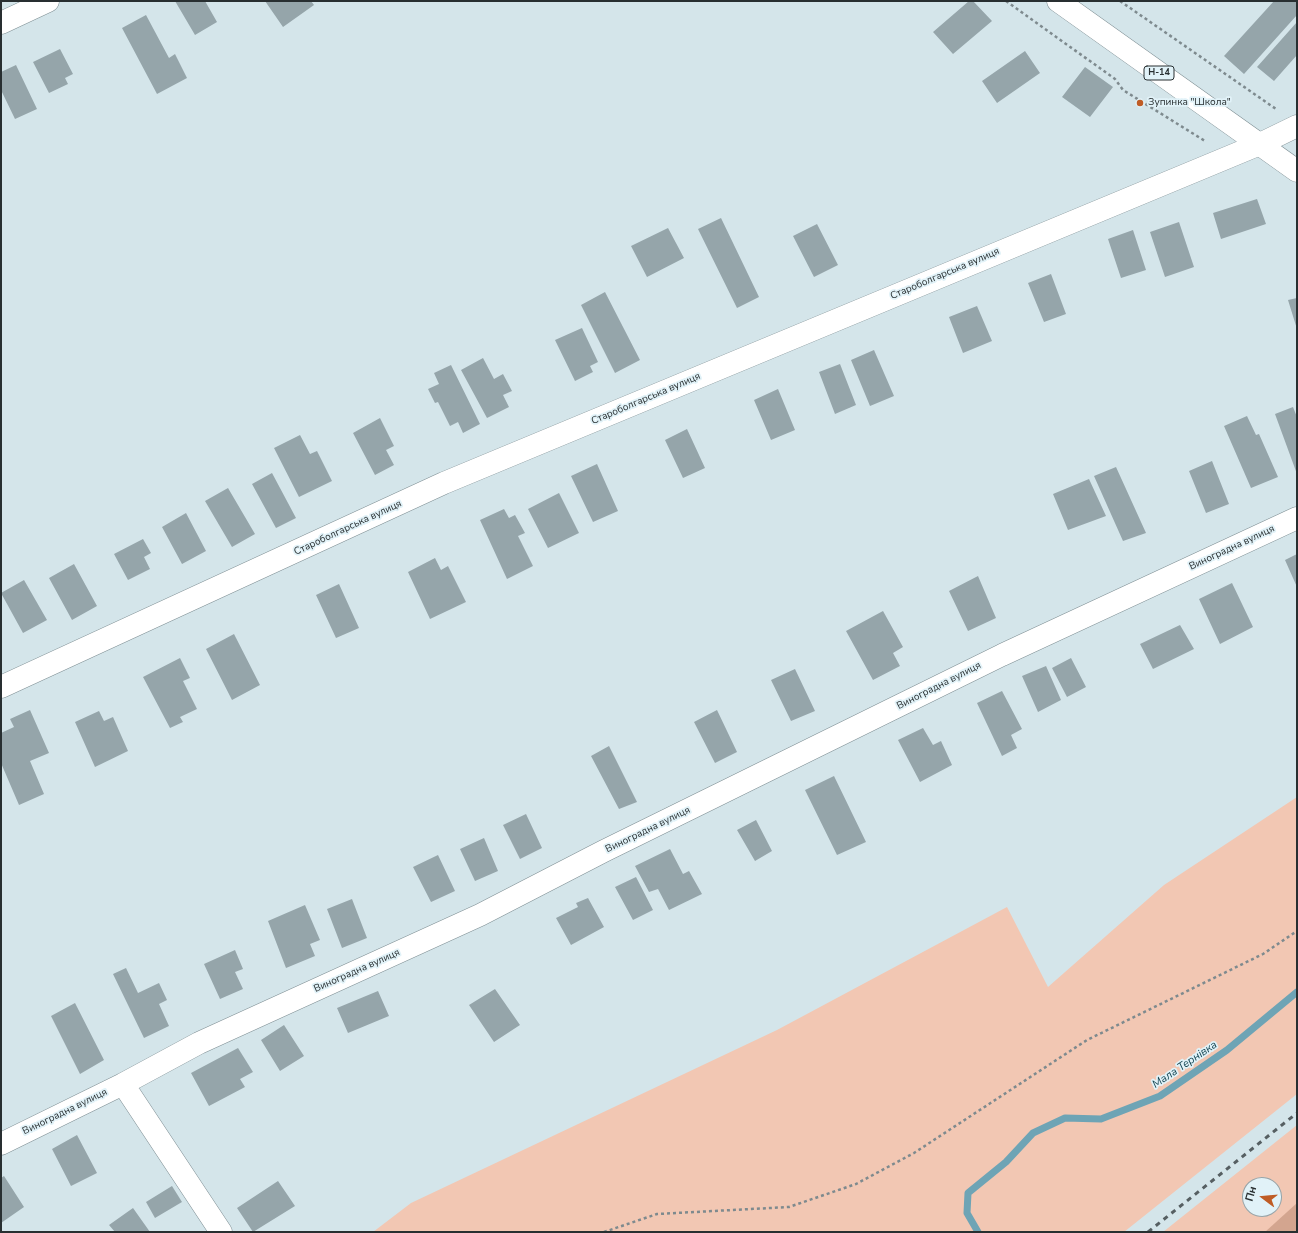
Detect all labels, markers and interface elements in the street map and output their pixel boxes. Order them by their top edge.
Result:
road number: Н-14 [1144,66,1174,80]
place label: Зупинка "Школа" [1148,97,1231,109]
marker: Зупинка "Школа" [1135,98,1145,108]
street label: Староболгарська вулиця [889,246,1001,302]
street label: Староболгарська вулиця [590,371,702,427]
street label: Староболгарська вулиця [292,498,404,558]
street label: Виноградна вулиця [1187,523,1277,573]
street label: Виноградна вулиця [895,660,983,712]
street label: Виноградна вулиця [604,804,692,856]
street label: Виноградна вулиця [312,947,402,995]
water label: Мала Тернівка [1150,1038,1220,1092]
street label: Виноградна вулиця [21,1086,109,1138]
north arrow [1242,1177,1282,1217]
text: Пн [1242,1184,1260,1203]

